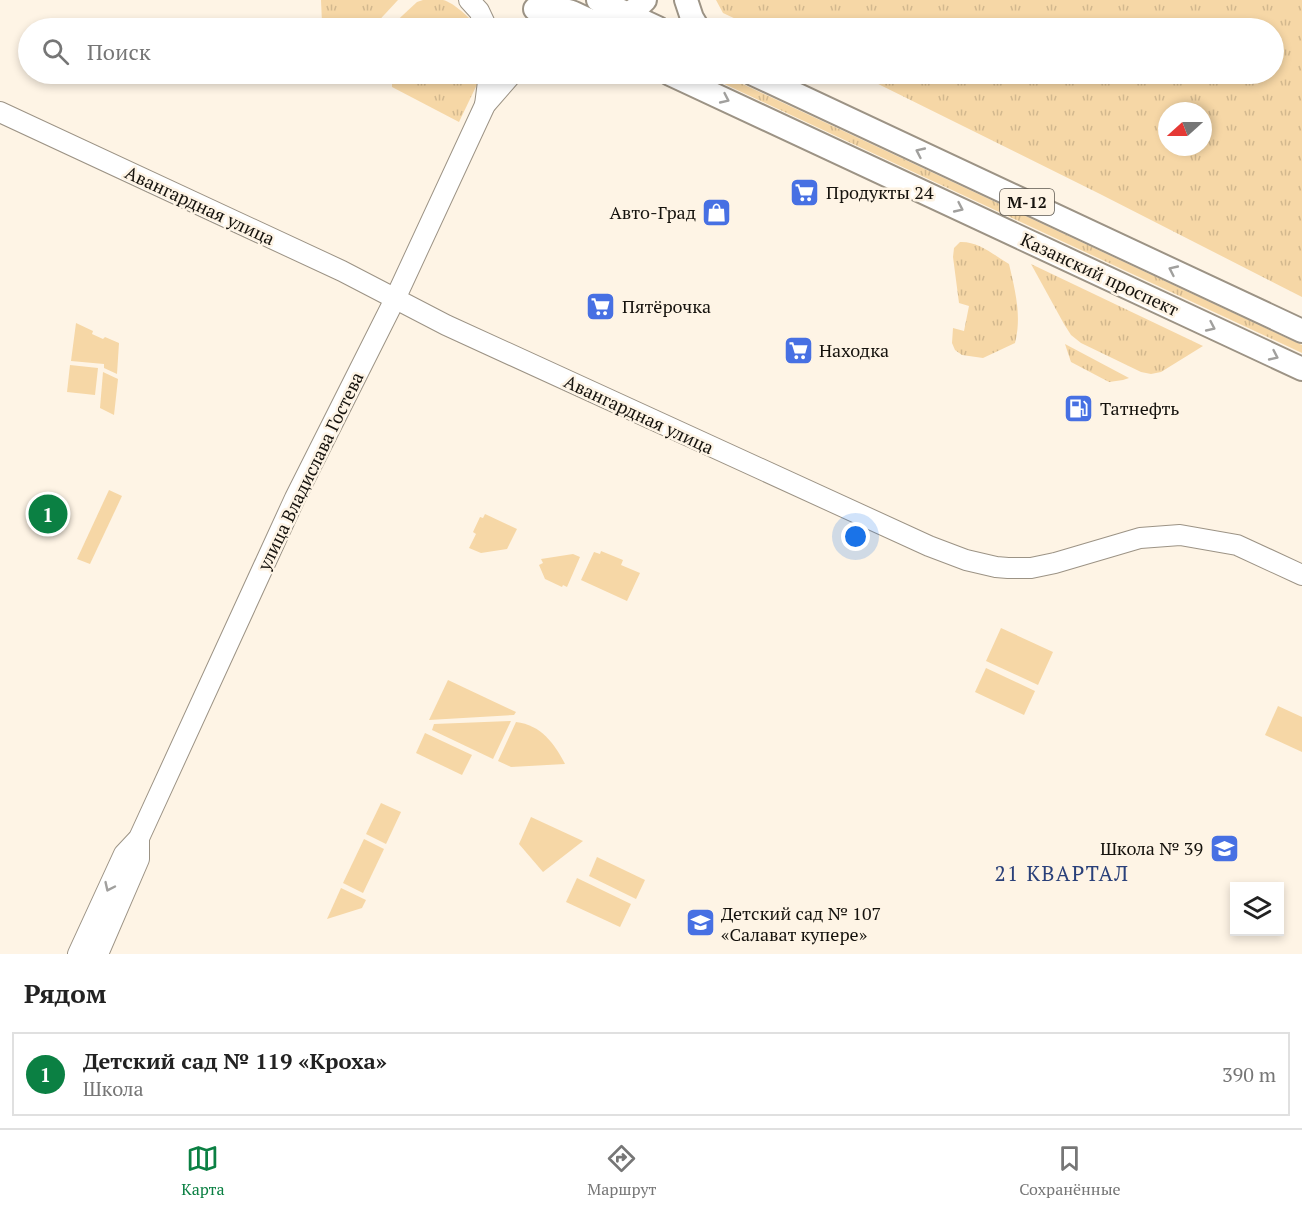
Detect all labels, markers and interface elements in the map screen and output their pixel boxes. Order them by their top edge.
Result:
search box [18,18,1284,84]
icon: search [39,35,72,68]
text: Поиск [87,37,151,66]
one-way arrow [718,92,729,104]
north arrow [1158,102,1212,156]
one-way arrow [916,148,927,160]
street label: Авангардная улица [121,160,279,250]
supermarket icon: Продукты 24 [789,176,821,208]
place label: Продукты 24 [826,180,934,204]
road number: М-12 [1000,189,1054,215]
shop icon: Авто-Град [701,196,733,228]
place label: Авто-Град [609,200,696,224]
one-way arrow [952,200,963,212]
street label: Казанский проспект [1017,227,1183,321]
one-way arrow [1168,266,1179,278]
supermarket icon: Пятёрочка [585,290,617,322]
place label: Пятёрочка [622,294,711,318]
one-way arrow [1205,319,1216,331]
supermarket icon: Находка [782,334,814,366]
place label: Находка [819,338,889,362]
one-way arrow [1267,348,1278,360]
street label: улица Владислава Гостева [251,368,369,575]
street label: Авангардная улица [560,369,718,459]
fuel station icon: Татнефть [1063,392,1095,424]
place label: Татнефть [1100,396,1179,420]
pin: 1 [28,492,68,536]
your location [841,522,870,551]
school or university icon: Школа № 39 [1208,832,1240,864]
place label: Школа № 39 [1100,836,1203,860]
district label: 21 КВАРТАЛ [994,859,1130,887]
one-way arrow [104,881,116,892]
map controls [1230,882,1284,936]
button: layers [1230,882,1284,936]
place label: Детский сад № 107 «Салават купере» [721,901,881,946]
school or university icon: Детский сад № 107 «Салават купере» [684,907,716,939]
text: Рядом [24,976,107,1010]
text: Детский сад № 119 «Кроха» [83,1046,387,1075]
text: 1 [40,1061,51,1088]
text: 390 m [1222,1061,1276,1088]
text: Школа [83,1075,144,1102]
tab: Карта [181,1142,225,1200]
tab: Маршрут [587,1142,657,1200]
tab: Сохранённые [1019,1142,1121,1200]

